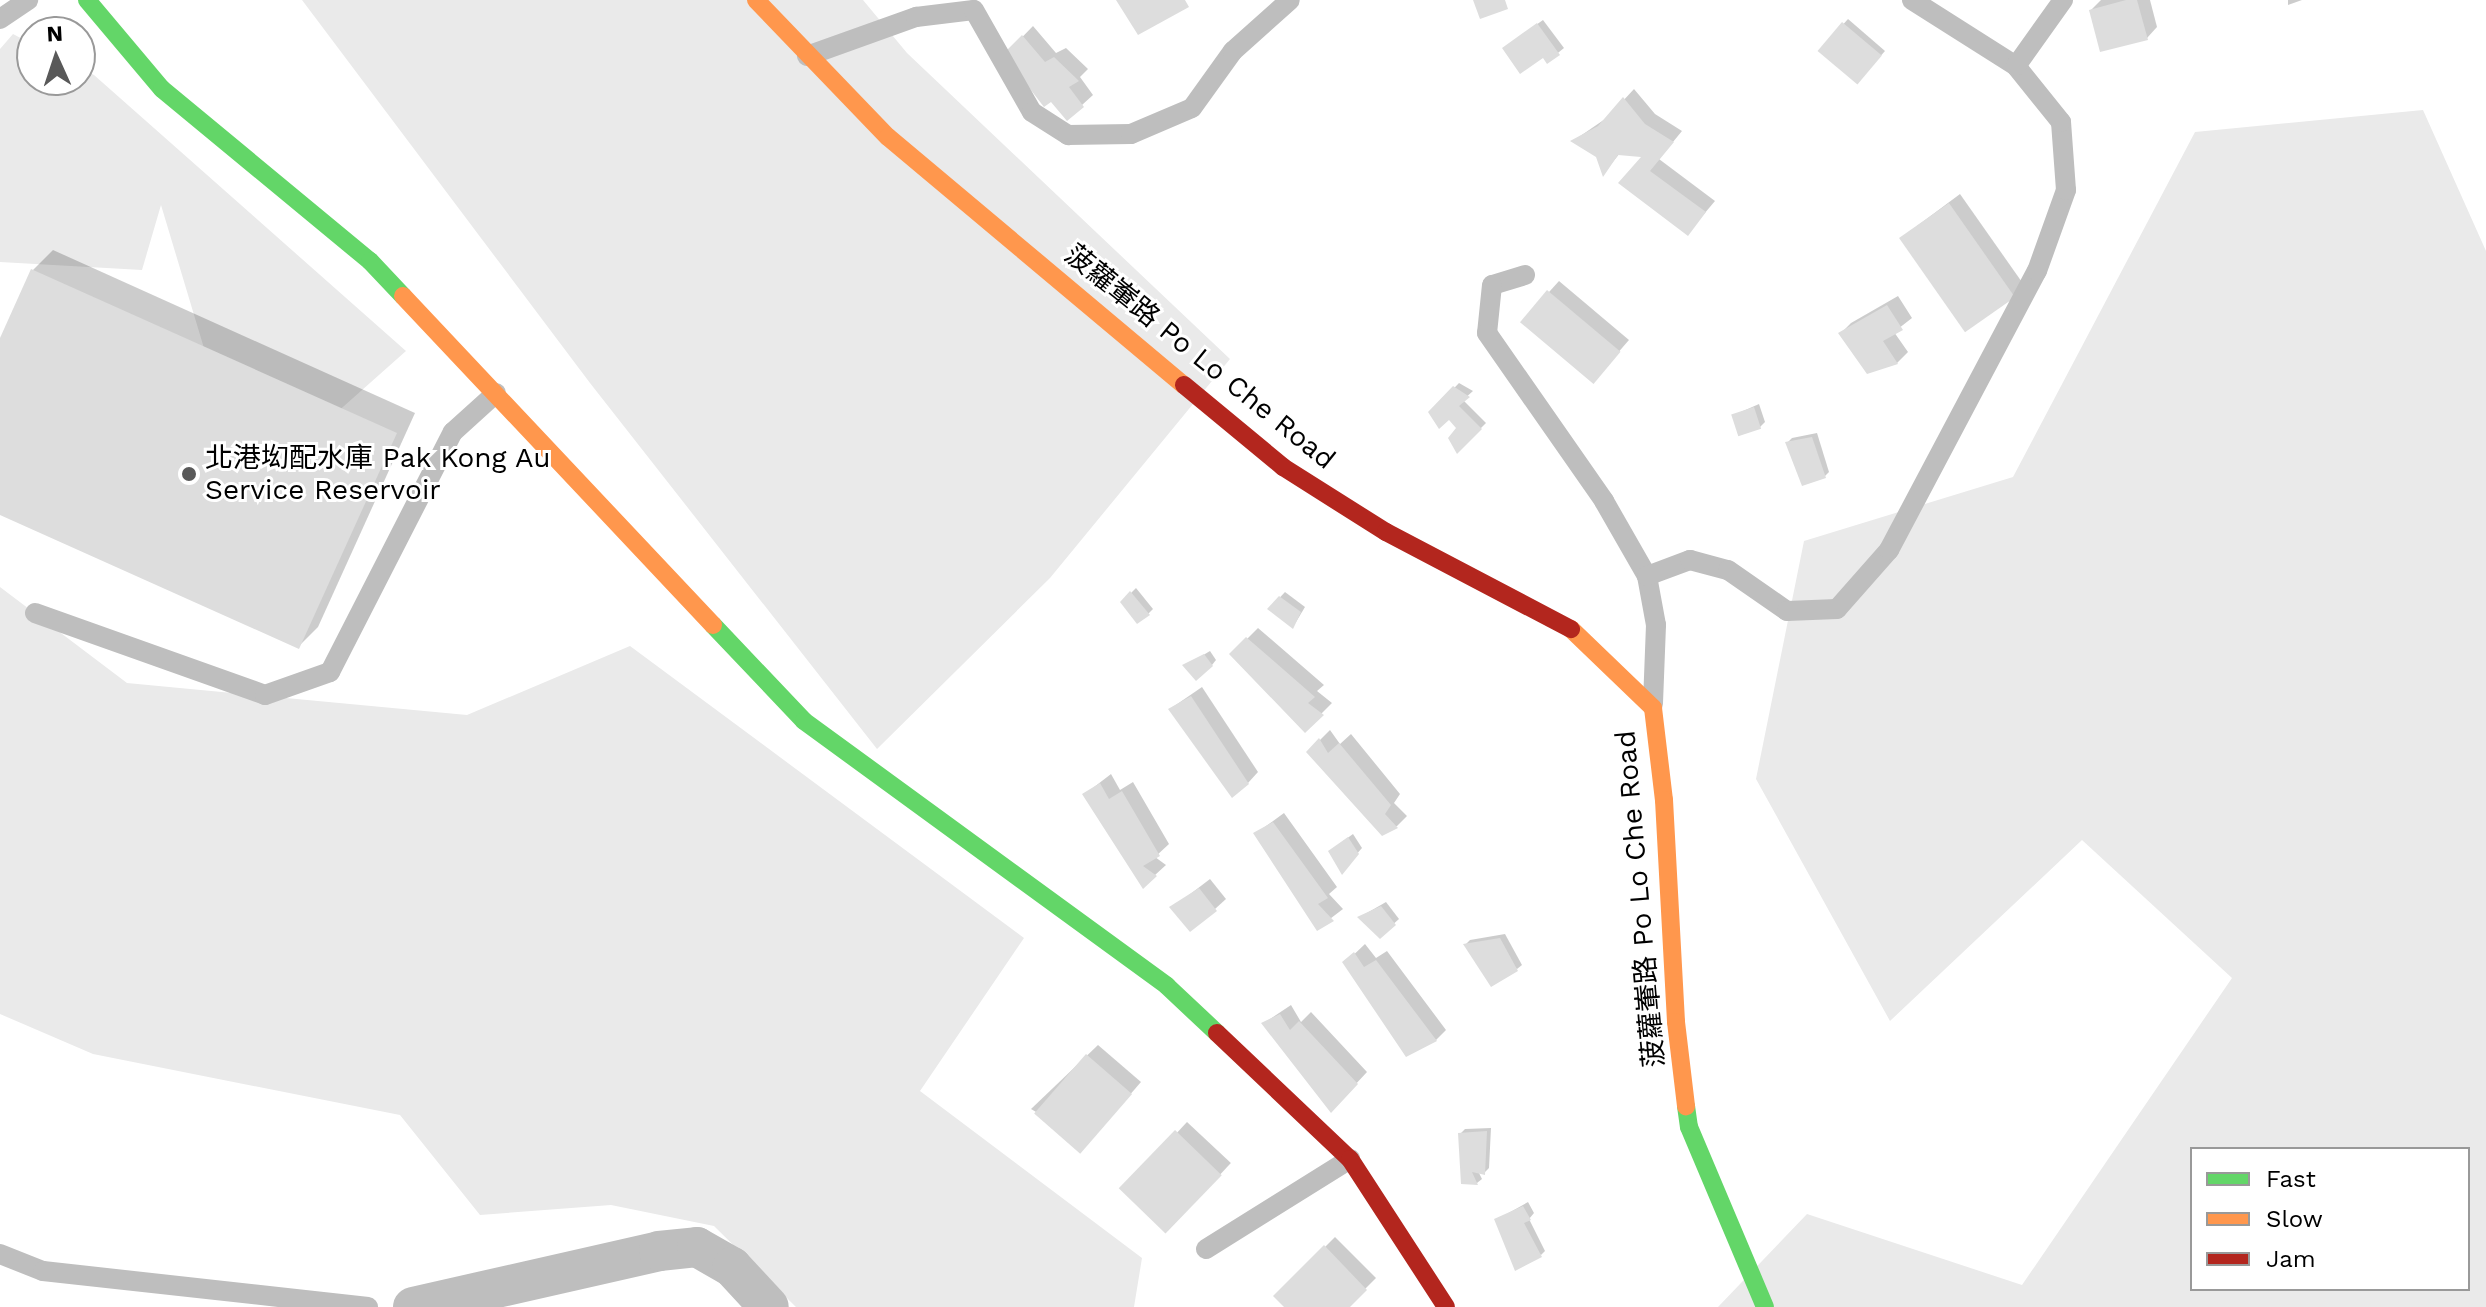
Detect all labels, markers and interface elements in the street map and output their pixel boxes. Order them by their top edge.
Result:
north arrow [16,16,96,96]
text: N [46,21,64,46]
street label: 菠蘿輋路 Po Lo Che Road [1058,238,1342,476]
place label: 北港㘭配水庫 Pak Kong Au Service Reservoir [205,441,552,507]
marker: 北港㘭配水庫 Pak Kong Au Service Reservoir [180,465,198,483]
street label: 菠蘿輋路 Po Lo Che Road [1609,729,1671,1069]
legend [2190,1147,2470,1291]
text: Fast [2266,1165,2316,1193]
text: Slow [2266,1205,2323,1233]
text: Jam [2266,1245,2316,1273]

